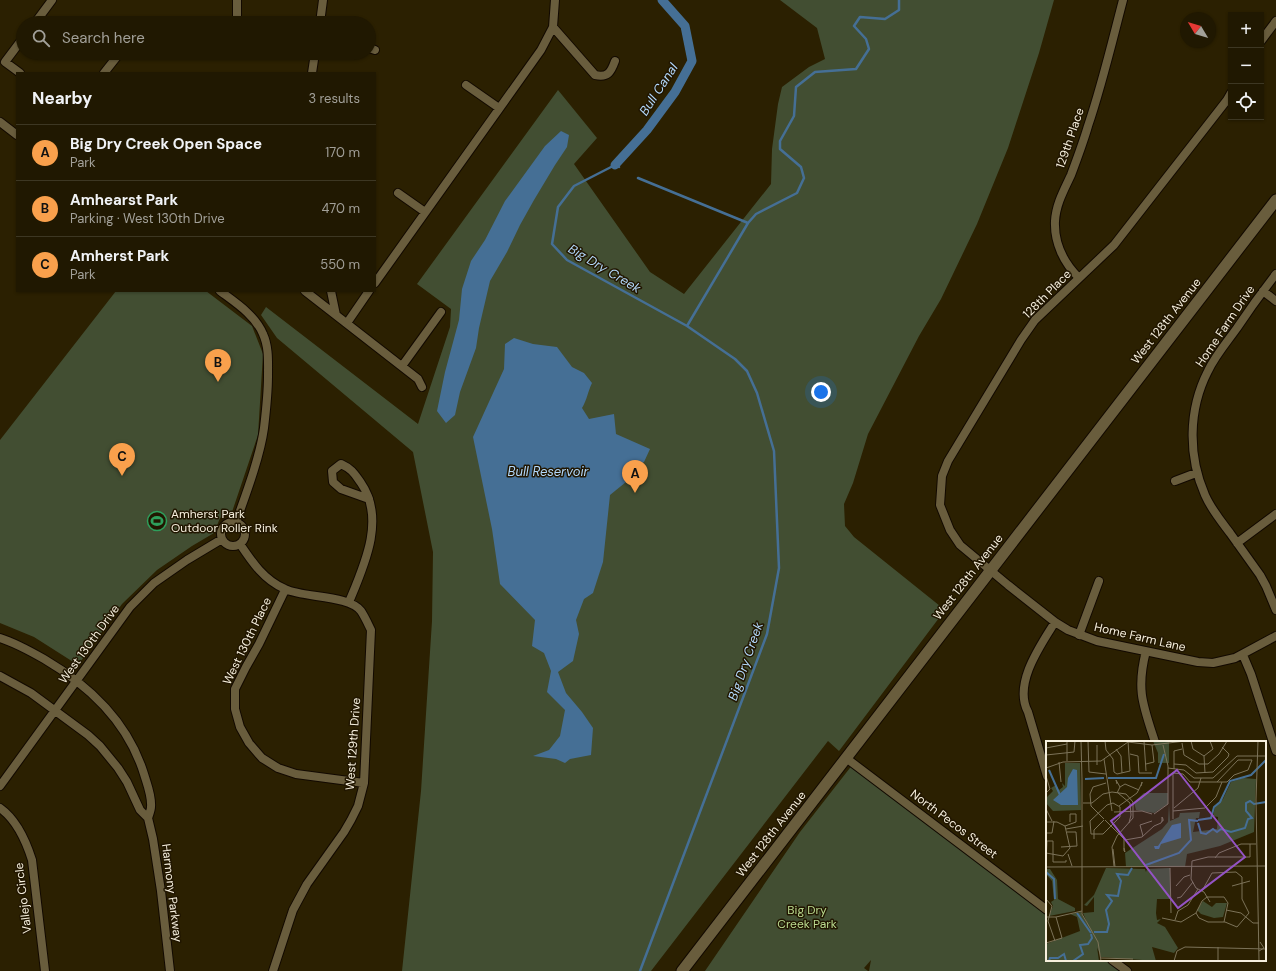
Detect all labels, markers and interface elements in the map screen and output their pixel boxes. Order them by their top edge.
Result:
north arrow [1180,12,1216,48]
map controls [1228,12,1264,120]
button: + [1228,12,1264,48]
search box [16,16,376,60]
icon: search [30,27,52,49]
text: Search here [62,28,145,48]
button: − [1228,48,1264,84]
water label: Bull Canal [635,59,682,119]
button: locate [1228,84,1264,120]
text: Nearby [32,87,92,109]
text: 3 results [308,90,360,107]
street label: 129th Place [1052,106,1088,170]
text: Big Dry Creek Open Space [70,134,262,154]
text: A [40,144,50,161]
text: 170 m [325,144,360,161]
text: Park [70,154,96,171]
text: Amhearst Park [70,190,178,210]
text: B [41,200,49,217]
text: 470 m [321,200,360,217]
text: Parking · West 130th Drive [70,210,225,227]
water label: Big Dry Creek [565,240,645,297]
text: Amherst Park [70,246,169,266]
text: C [40,256,50,273]
text: 550 m [320,256,360,273]
text: Park [70,266,96,283]
street label: 128th Place [1019,266,1075,322]
street label: West 128th Avenue [1127,275,1205,367]
street label: Home Farm Drive [1192,282,1258,370]
pin: B [205,349,231,382]
your location [811,382,831,402]
pin: C [109,443,135,476]
pin: A [622,460,648,493]
water label: Bull Reservoir [508,463,590,480]
place label: Amherst Park Outdoor Roller Rink [171,506,278,536]
sports icon: Amherst Park Outdoor Roller Rink [146,510,168,532]
street label: West 128th Avenue [929,531,1007,623]
street label: West 130th Place [219,595,275,687]
street label: West 130th Drive [55,601,123,687]
water label: Big Dry Creek [724,619,767,703]
street label: Home Farm Lane [1093,619,1187,655]
street label: West 129th Drive [342,697,364,791]
inset map [1046,741,1266,961]
street label: North Pecos Street [907,786,1001,862]
street label: West 128th Avenue [732,788,810,880]
street label: Harmony Parkway [158,843,186,944]
street label: Vallejo Circle [11,861,35,934]
park label: Big Dry Creek Park [777,902,837,932]

